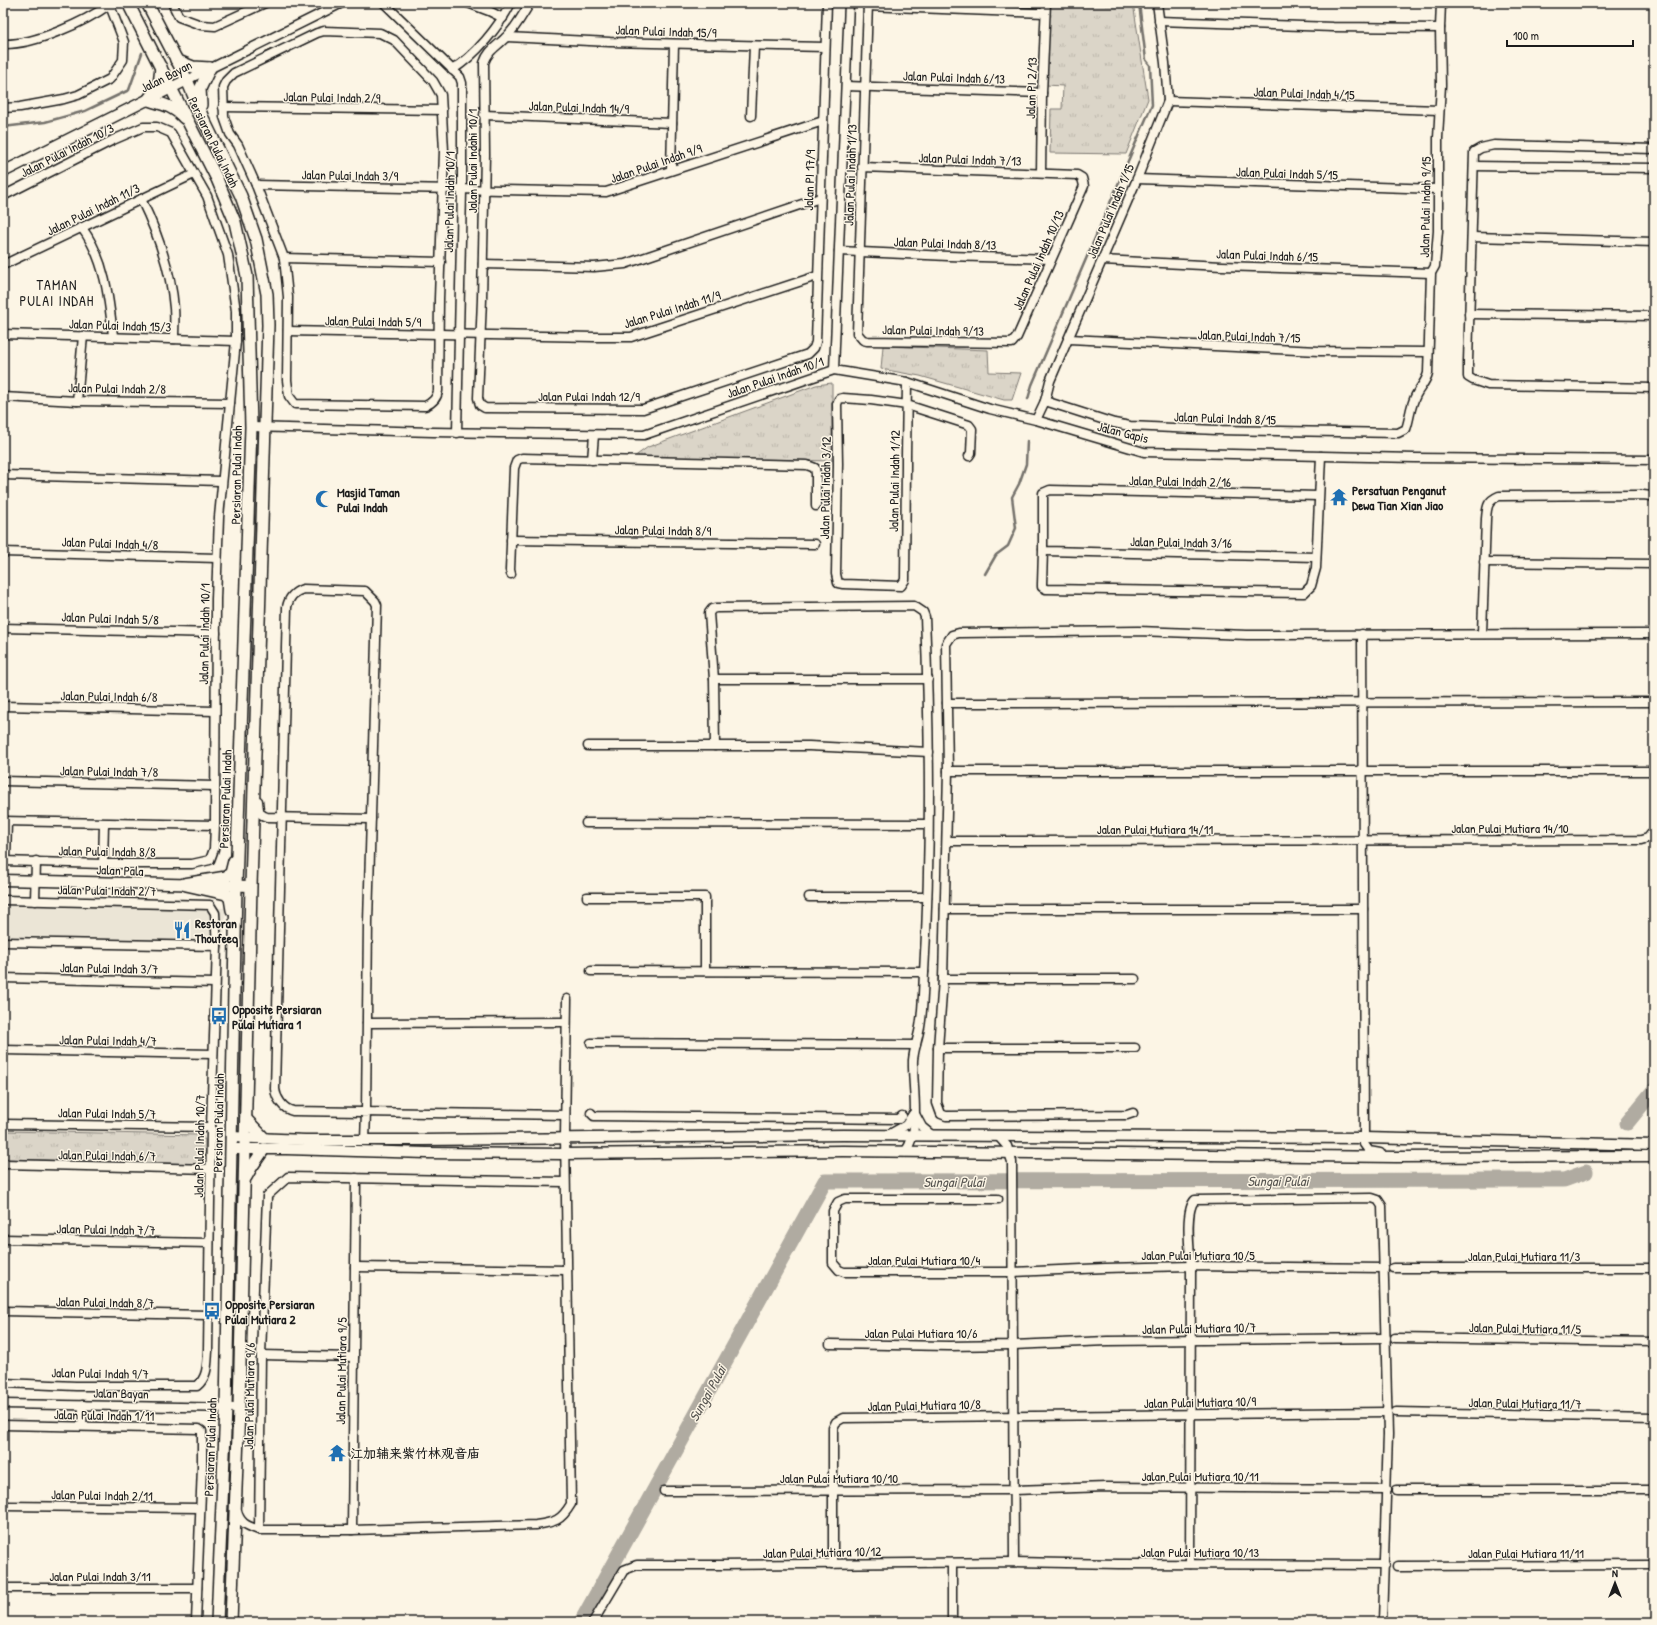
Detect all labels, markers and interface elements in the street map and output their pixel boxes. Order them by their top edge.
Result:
street label: Jalan Pulai Indah 15/9 [615,20,717,42]
scale bar [1507,22,1633,48]
text: 100 m [1513,27,1539,44]
street label: Jalan Bayan [137,55,195,97]
street label: Jalan PI 2/13 [1021,57,1041,119]
street label: Jalan Pulai Indah 6/13 [903,66,1005,88]
street label: Jalan Pulai Indah 4/15 [1253,82,1355,104]
street label: Jalan Pulai Indah 2/9 [283,87,381,107]
street label: Persiaran Pulai Indah [184,94,244,191]
street label: Jalan Pulai Indah 14/9 [528,96,630,118]
street label: Jalan Pulai Indahi 10/1 [463,108,481,213]
street label: Jalan Pulai Indah 10/3 [17,119,117,181]
street label: Jalan Pulai Indah 1/13 [839,124,861,226]
street label: Jalan Pulai Indah 9/9 [608,139,704,187]
street label: Jalan Pulai Indah 7/13 [918,148,1022,170]
street label: Jalan PI 17/9 [799,149,819,211]
street label: Jalan Pulai Indah 10/1 [439,151,459,253]
street label: Jalan Pulai Indah 9/15 [1415,156,1435,258]
street label: Jalan Pulai Indah 1/15 [1082,160,1138,261]
street label: Jalan Pulai Indah 5/15 [1236,162,1339,184]
street label: Jalan Pulai Indah 3/9 [301,165,399,185]
street label: Jalan Pulai Indah 11/3 [43,179,143,239]
street label: Jalan Pulai Indah 10/13 [1008,207,1068,313]
street label: Jalan Pulai Indah 8/13 [893,232,997,254]
street label: Jalan Pulai Indah 6/15 [1216,244,1319,266]
district label: TAMAN PULAI INDAH [20,275,94,310]
street label: Jalan Pulai Indah 11/9 [621,286,723,332]
street label: Jalan Pulai Indah 5/9 [325,311,422,331]
street label: Jalan Pulai Indah 15/3 [69,314,172,336]
street label: Jalan Pulai Indah 9/13 [882,320,984,340]
street label: Jalan Pulai Indah 7/15 [1197,325,1301,347]
street label: Jalan Pulai Indah 10/1 [724,352,826,402]
street label: Jalan Pulai Indah 2/8 [68,378,167,398]
street label: Jalan Pulai Indah 12/9 [538,387,640,405]
street label: Jalan Pulai Indah 8/15 [1174,407,1277,429]
street label: Jalan Gapis [1096,417,1150,447]
street label: Persiaran Pulai Indah [226,425,246,525]
street label: Jalan Pulai Indah 1/12 [884,430,904,532]
street label: Jalan Pulai Indah 3/12 [815,436,835,540]
street label: Jalan Pulai Indah 2/16 [1129,471,1231,491]
place label: Persatuan Penganut Dewa Tian Xian Jiao [1352,481,1446,514]
place label: Masjid Taman Pulai Indah [337,483,400,516]
temple icon: Persatuan Penganut Dewa Tian Xian Jiao [1329,487,1349,507]
mosque icon: Masjid Taman Pulai Indah [314,489,334,509]
street label: Jalan Pulai Indah 8/9 [615,520,712,540]
street label: Jalan Pulai Indah 4/8 [61,532,159,554]
street label: Jalan Pulai Indah 3/16 [1130,532,1232,552]
street label: Jalan Pulai Indah 10/1 [194,583,214,685]
street label: Jalan Pulai Indah 5/8 [61,607,159,629]
street label: Jalan Pulai Indah 6/8 [60,686,158,706]
street label: Persiaran Pulai Indah [214,749,236,849]
street label: Jalan Pulai Indah 7/8 [60,761,159,781]
street label: Jalan Pulai Mutiara 14/10 [1451,819,1569,837]
street label: Jalan Pulai Mutiara 14/11 [1097,820,1213,838]
street label: Jalan Pulai Indah 8/8 [58,841,156,861]
street label: Jalan Pala [96,860,144,880]
street label: Jalan Pulai Indah 2/7 [57,880,157,900]
place label: Restoran Thoufeeq [194,914,238,948]
restaurant icon: Restoran Thoufeeq [172,920,192,940]
street label: Jalan Pulai Indah 3/7 [60,958,158,978]
place label: Opposite Persiaran Pulai Mutiara 1 [232,1000,322,1033]
bus stop icon: Opposite Persiaran Pulai Mutiara 1 [209,1006,229,1026]
street label: Jalan Pulai Indah 4/7 [59,1030,157,1050]
street label: Persiaran Pulai Indah [208,1073,228,1173]
street label: Jalan Pulai Indah 10/7 [189,1094,209,1198]
street label: Jalan Pulai Indah 5/7 [58,1103,156,1123]
street label: Jalan Pulai Indah 6/7 [58,1145,156,1165]
water label: Sungai Pulai [1247,1171,1310,1191]
water label: Sungai Pulai [923,1172,986,1192]
street label: Jalan Pulai Indah 7/7 [56,1219,156,1239]
street label: Jalan Pulai Mutiara 10/5 [1141,1246,1255,1264]
street label: Jalan Pulai Mutiara 11/3 [1468,1247,1580,1265]
street label: Jalan Pulai Mutiara 10/4 [868,1251,980,1269]
street label: Jalan Pulai Indah 8/7 [56,1292,154,1312]
place label: Opposite Persiaran Pulai Mutiara 2 [225,1295,315,1328]
bus stop icon: Opposite Persiaran Pulai Mutiara 2 [202,1301,222,1321]
street label: Jalan Pulai Mutiara 9/5 [331,1317,351,1425]
street label: Jalan Pulai Mutiara 10/7 [1142,1318,1256,1338]
street label: Jalan Pulai Mutiara 11/5 [1469,1318,1582,1338]
street label: Jalan Pulai Mutiara 10/6 [865,1324,977,1342]
street label: Jalan Pulai Mutiara 9/6 [239,1342,259,1450]
water label: Sungai Pulai [684,1360,732,1425]
street label: Jalan Pulai Indah 9/7 [51,1363,149,1383]
street label: Jalan Bayan [93,1384,149,1402]
street label: Jalan Pulai Mutiara 10/9 [1144,1392,1257,1412]
street label: Jalan Pulai Mutiara 11/7 [1468,1393,1582,1413]
street label: Jalan Pulai Mutiara 10/8 [867,1395,981,1415]
street label: Persiaran Pulai Indah [199,1397,221,1497]
street label: Jalan Pulai Indah 1/11 [54,1405,155,1425]
temple icon: 江加辅来紫竹林观音庙 [327,1443,347,1463]
place label: 江加辅来紫竹林观音庙 [350,1444,480,1462]
street label: Jalan Pulai Mutiara 10/11 [1141,1467,1259,1485]
street label: Jalan Pulai Mutiara 10/10 [780,1469,898,1487]
street label: Jalan Pulai Indah 2/11 [51,1485,153,1505]
street label: Jalan Pulai Mutiara 10/12 [763,1542,881,1562]
street label: Jalan Pulai Mutiara 10/13 [1141,1543,1259,1561]
street label: Jalan Pulai Mutiara 11/11 [1468,1544,1584,1562]
north arrow [1595,1563,1635,1603]
text: N [1612,1566,1618,1580]
street label: Jalan Pulai Indah 3/11 [49,1567,151,1585]

